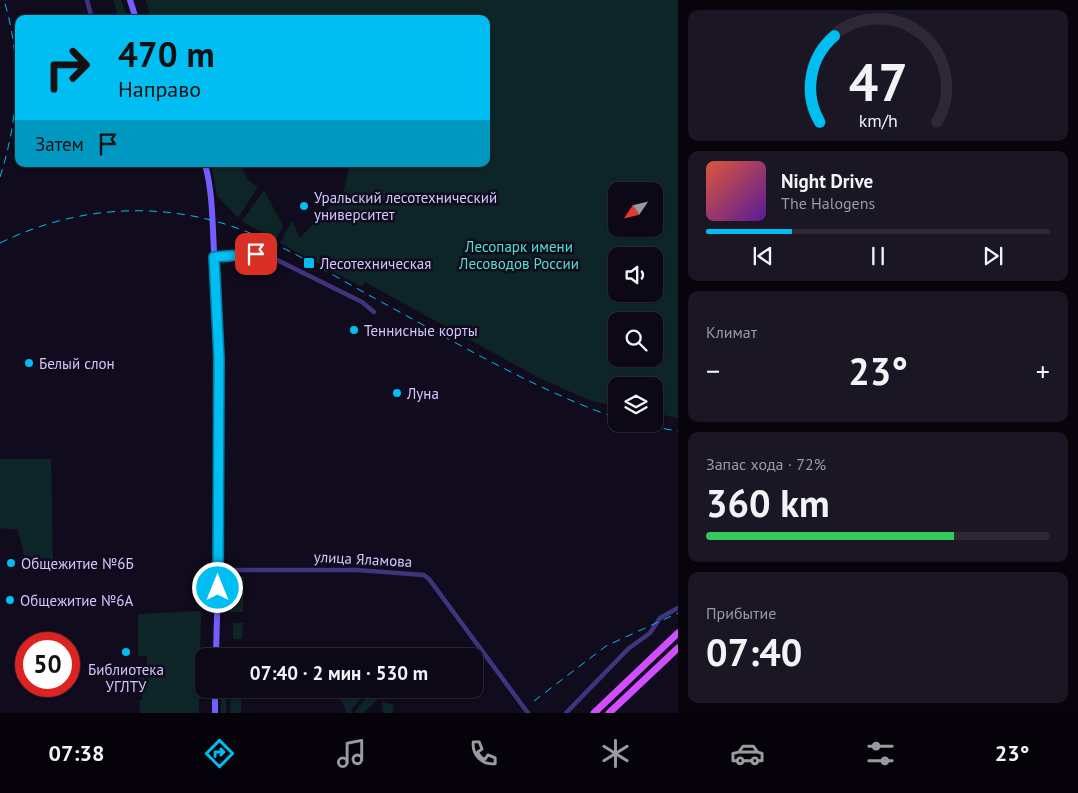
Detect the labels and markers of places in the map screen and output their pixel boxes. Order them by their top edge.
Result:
place label: Уральский лесотехнический университет [314,188,497,224]
marker: Уральский лесотехнический университет [298,200,310,212]
pin [235,233,277,275]
place label: Лесотехническая [319,254,431,273]
marker: Лесотехническая [302,256,316,270]
place label: Теннисные корты [364,321,478,340]
marker: Теннисные корты [348,324,360,336]
place label: Белый слон [39,354,115,373]
marker: Белый слон [23,357,35,369]
place label: Луна [406,384,439,403]
marker: Луна [391,387,403,399]
place label: Общежитие №6Б [21,554,134,573]
marker: Общежитие №6Б [5,557,17,569]
place label: Общежитие №6А [20,591,134,610]
marker: Общежитие №6А [4,594,16,606]
marker: Библиотека УГЛТУ [120,646,132,658]
place label: Библиотека УГЛТУ [88,660,164,696]

